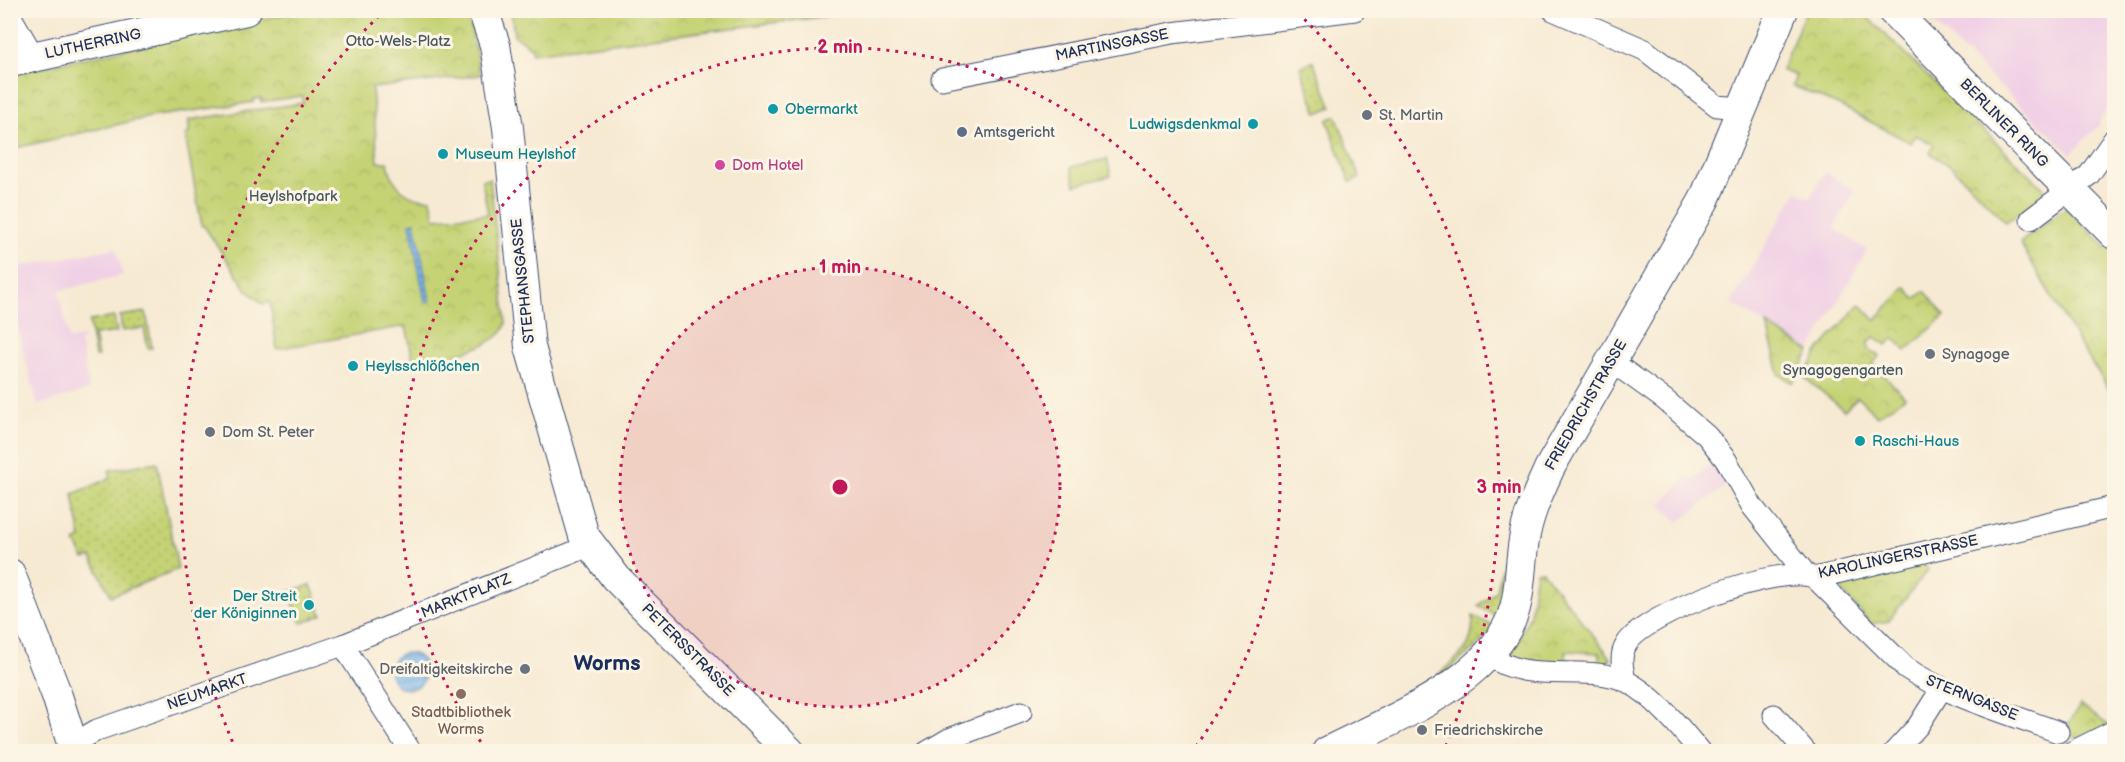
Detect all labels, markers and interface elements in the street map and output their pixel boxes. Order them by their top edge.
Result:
street label: LUTHERRING [43,25,143,63]
street label: MARTINSGASSE [1054,25,1170,65]
park label: Otto-Wels-Platz [346,32,451,51]
text: 2 min [817,37,863,58]
street label: BERLINER RING [1956,75,2052,171]
place label: Obermarkt [785,100,858,119]
marker: Obermarkt [766,102,780,116]
place label: St. Martin [1379,106,1443,125]
marker: St. Martin [1360,108,1374,122]
place label: Ludwigsdenkmal [1129,115,1241,134]
marker: Ludwigsdenkmal [1246,117,1260,131]
place label: Amtsgericht [974,123,1055,142]
marker: Amtsgericht [955,125,969,139]
place label: Museum Heylshof [455,145,576,164]
marker: Museum Heylshof [436,147,450,161]
place label: Dom Hotel [732,156,803,175]
marker: Dom Hotel [713,158,727,172]
park label: Heylshofpark [249,187,338,206]
street label: STEPHANSGASSE [507,217,539,345]
text: 1 min [819,257,861,278]
street label: FRIEDRICHSTRASSE [1541,336,1631,474]
place label: Synagoge [1942,345,2010,364]
marker: Synagoge [1923,347,1937,361]
place label: Heylsschlößchen [365,357,480,376]
marker: Heylsschlößchen [346,359,360,373]
park label: Synagogengarten [1783,361,1903,380]
place label: Dom St. Peter [222,423,315,442]
marker: Dom St. Peter [203,425,217,439]
place label: Raschi-Haus [1872,432,1960,451]
marker: Raschi-Haus [1853,434,1867,448]
centre of rings [830,477,850,497]
text: 3 min [1476,477,1522,498]
street label: KAROLINGERSTRASSE [1816,531,1980,583]
street label: MARKTPLATZ [418,569,515,623]
place label: Der Streit der Königinnen [194,587,297,623]
marker: Der Streit der Königinnen [302,598,316,612]
street label: PETERSSTRASSE [638,600,739,701]
district label: Worms [574,651,640,676]
place label: Dreifaltigkeitskirche [379,660,513,679]
marker: Dreifaltigkeitskirche [518,662,532,676]
street label: NEUMARKT [164,669,250,715]
street label: STERNGASSE [1923,671,2021,725]
marker: Stadtbibliothek Worms [454,687,468,701]
place label: Stadtbibliothek Worms [411,703,511,739]
place label: Friedrichskirche [1434,721,1543,740]
marker: Friedrichskirche [1415,723,1429,737]

